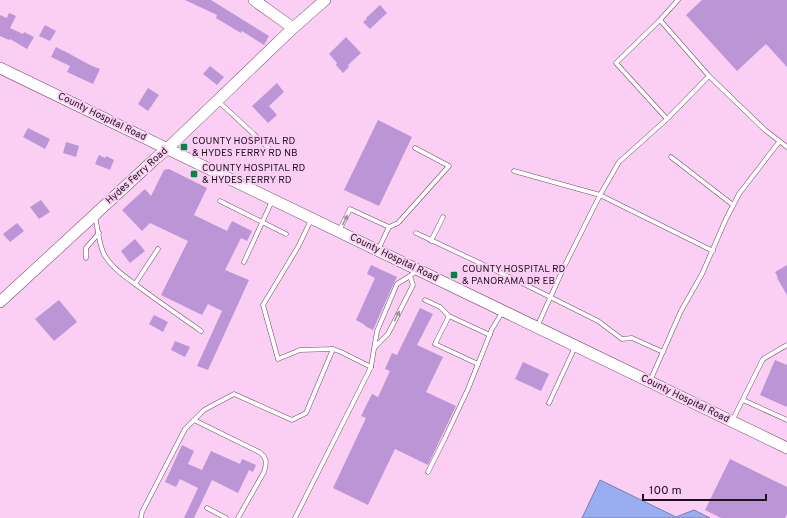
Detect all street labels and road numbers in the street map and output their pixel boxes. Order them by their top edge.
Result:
street label: County Hospital Road [56,90,148,144]
street label: Hydes Ferry Road [103,145,171,207]
street label: County Hospital Road [348,231,440,285]
street label: County Hospital Road [639,372,731,426]

